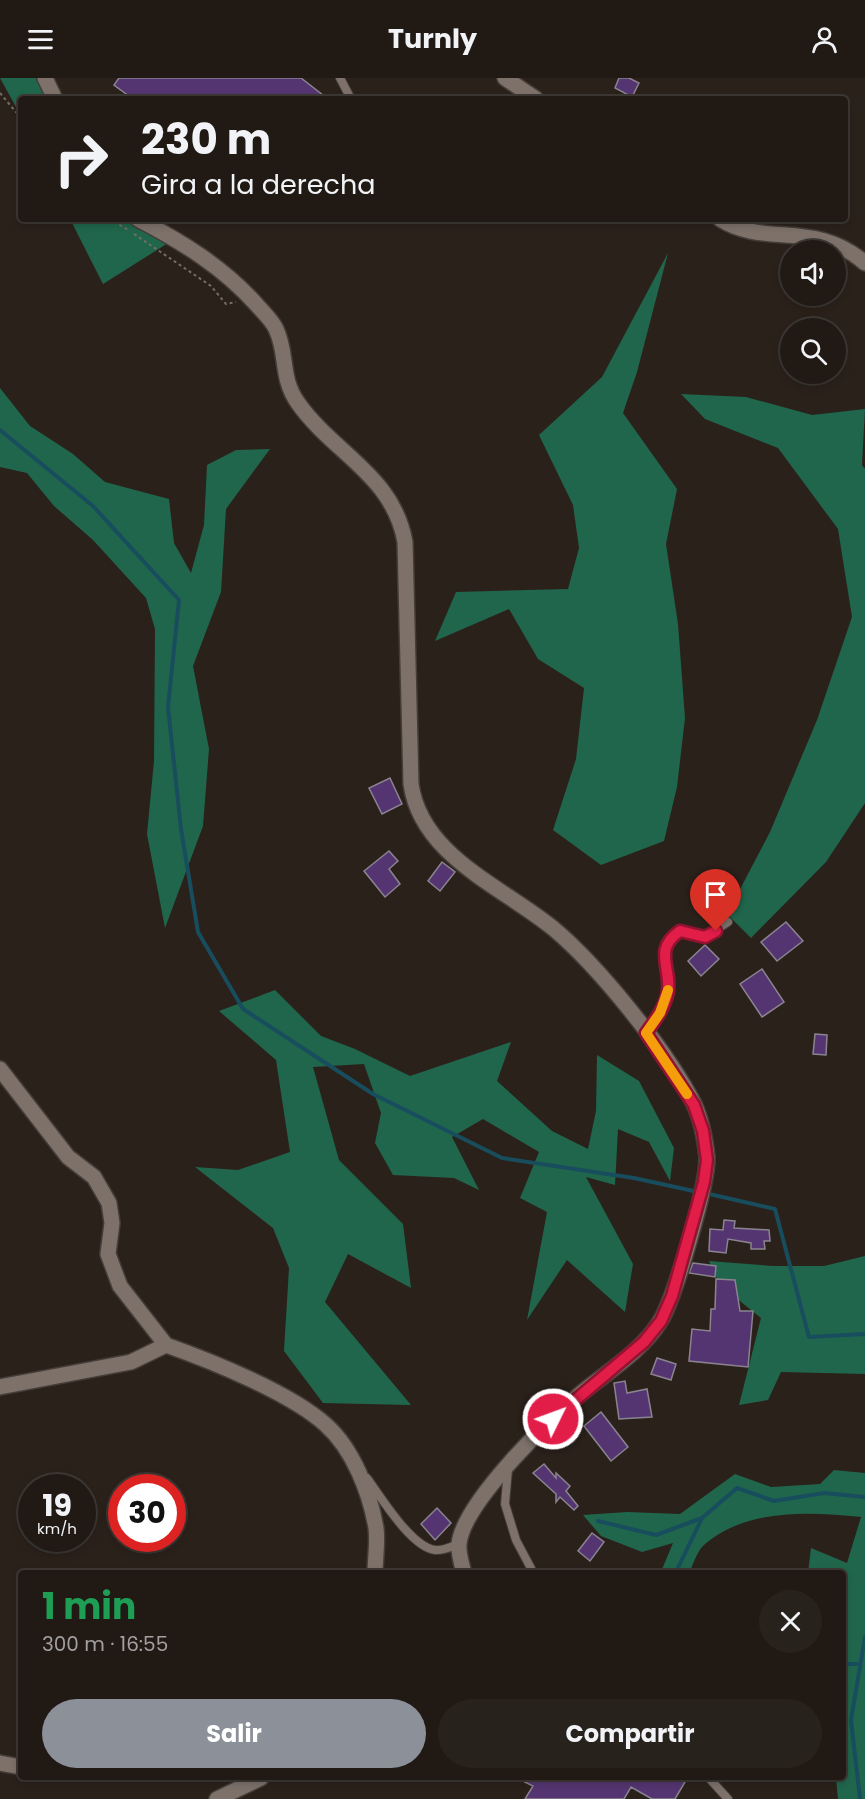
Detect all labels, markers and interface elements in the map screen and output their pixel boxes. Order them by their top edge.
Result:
text: Turnly [388,20,477,57]
icon: menu [24,23,57,56]
icon: person [808,23,841,56]
text: 230 m [141,110,271,169]
icon: right [42,120,120,198]
text: Gira a la derecha [141,166,375,203]
map controls [780,240,846,384]
button: sound [780,240,846,306]
button: search [780,318,846,384]
pin [690,869,741,931]
icon: arrive [699,878,732,911]
position arrow [521,1387,585,1451]
speed limit sign: 30 [108,1474,186,1552]
text: 19 [42,1484,72,1527]
text: km/h [37,1518,77,1539]
text: 1 min [42,1581,136,1632]
button: close [759,1590,822,1653]
text: 300 m · 16:55 [42,1630,168,1658]
button: Salir [42,1699,426,1768]
button: Compartir [438,1699,822,1768]

